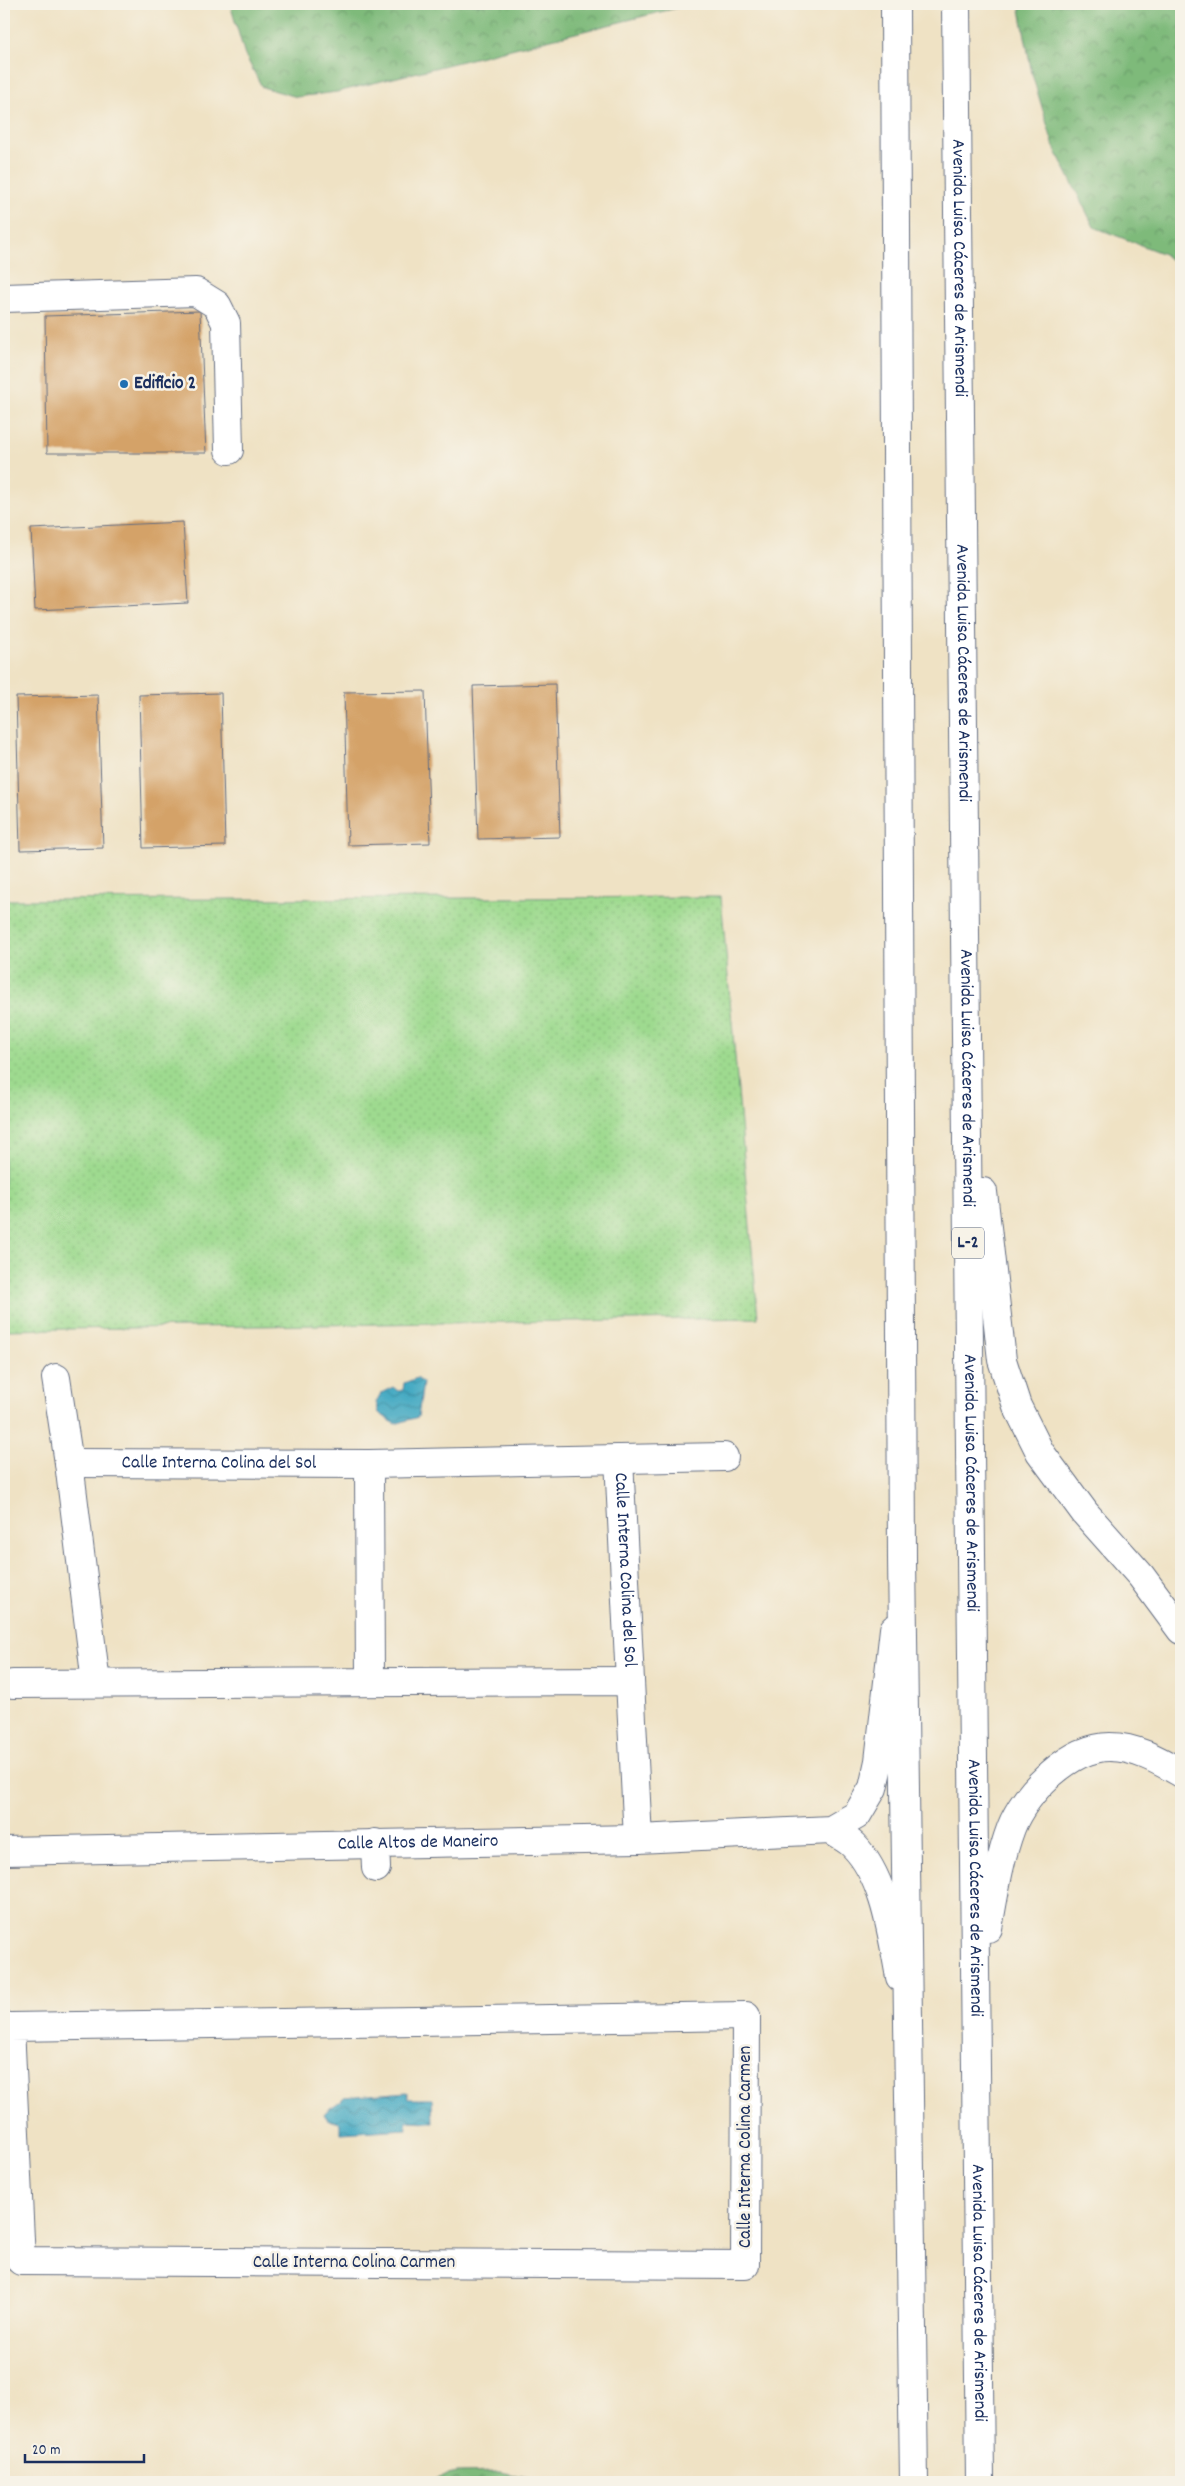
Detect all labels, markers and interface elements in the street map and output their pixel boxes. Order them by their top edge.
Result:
street label: Avenida Luisa Cáceres de Arismendi [944,139,973,398]
place label: Edificio 2 [134,371,196,398]
marker: Edificio 2 [118,378,130,390]
street label: Avenida Luisa Cáceres de Arismendi [948,544,977,803]
street label: Avenida Luisa Cáceres de Arismendi [952,949,981,1207]
road number: L-2 [952,1228,984,1258]
street label: Avenida Luisa Cáceres de Arismendi [956,1354,985,1612]
street label: Calle Interna Colina del Sol [122,1450,317,1477]
street label: Calle Interna Colina del Sol [606,1472,643,1668]
street label: Avenida Luisa Cáceres de Arismendi [959,1759,989,2017]
street label: Calle Altos de Maneiro [337,1828,499,1858]
street label: Calle Interna Colina Carmen [733,2046,760,2248]
street label: Avenida Luisa Cáceres de Arismendi [963,2164,993,2422]
street label: Calle Interna Colina Carmen [253,2250,455,2277]
scale bar [25,2431,144,2463]
text: 20 m [32,2440,60,2462]

